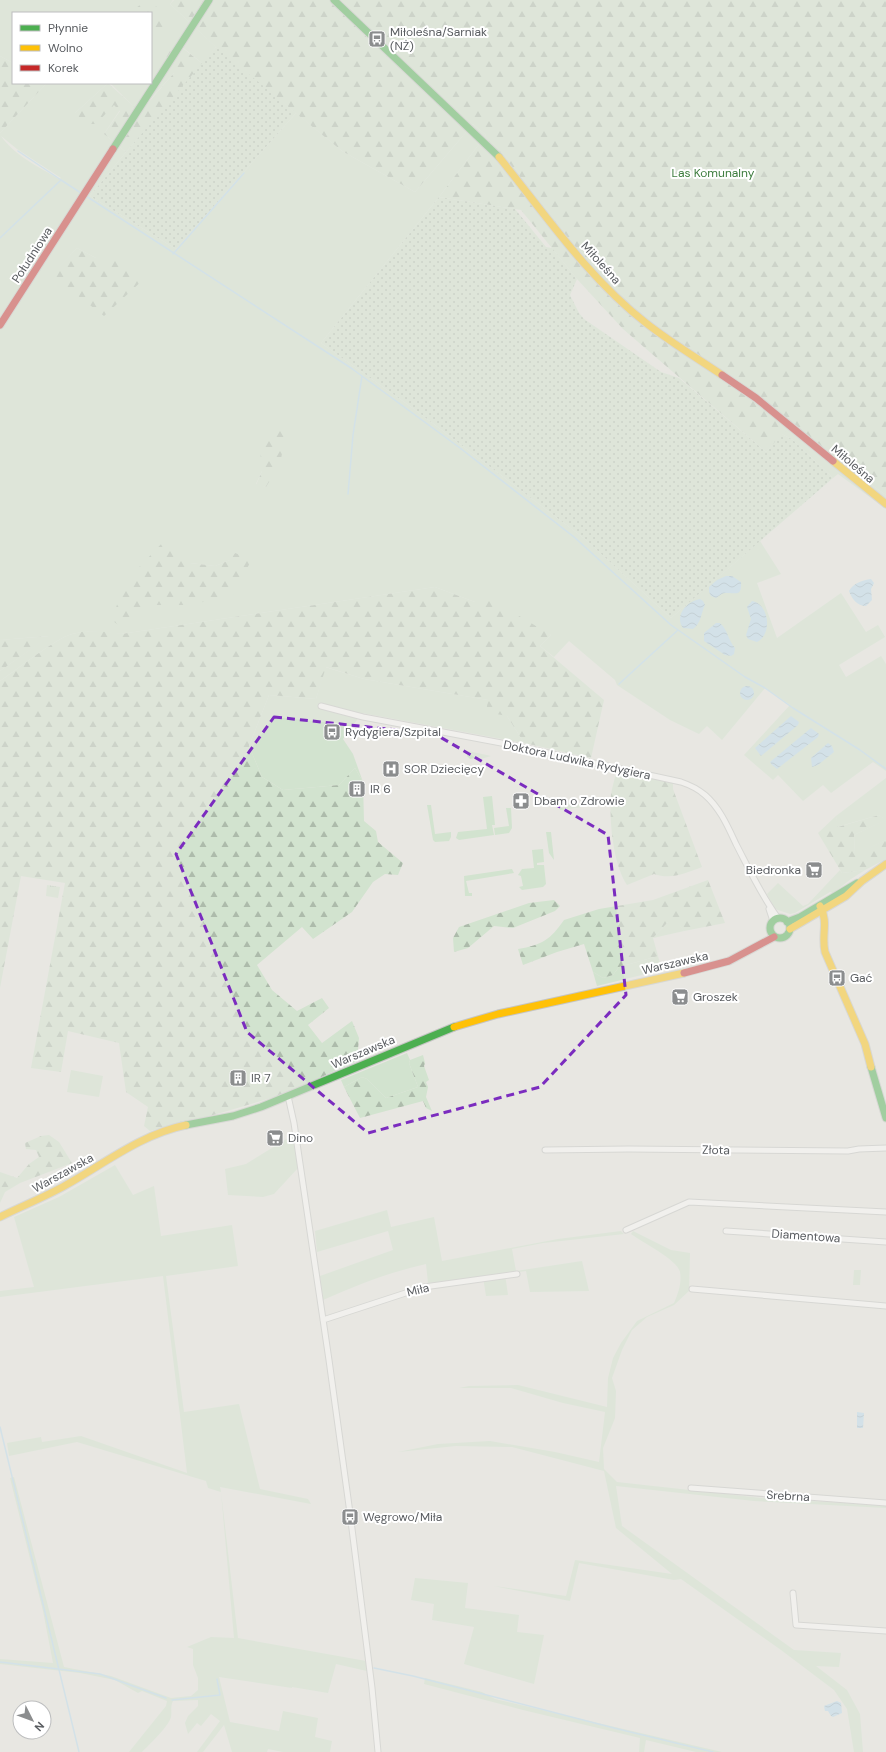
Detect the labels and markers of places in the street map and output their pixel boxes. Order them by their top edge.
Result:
place label: Miłoleśna/Sarniak (NŻ) [390,24,487,54]
bus stop icon: Miłoleśna/Sarniak (NŻ) [367,29,387,49]
bus stop icon: Rydygiera/Szpital [322,722,342,742]
place label: Rydygiera/Szpital [345,724,441,740]
hospital icon: SOR Dziecięcy [381,759,401,779]
place label: SOR Dziecięcy [404,761,484,777]
building icon: IR 6 [347,779,367,799]
place label: IR 6 [370,781,391,797]
pharmacy icon: Dbam o Zdrowie [511,791,531,811]
place label: Dbam o Zdrowie [534,793,625,809]
supermarket icon: Biedronka [804,860,824,880]
place label: Biedronka [746,862,801,878]
bus stop icon: Gać [827,968,847,988]
place label: Gać [850,970,873,986]
supermarket icon: Groszek [670,987,690,1007]
place label: Groszek [693,989,738,1005]
building icon: IR 7 [228,1068,248,1088]
place label: IR 7 [251,1070,271,1086]
supermarket icon: Dino [265,1128,285,1148]
place label: Dino [288,1130,313,1146]
bus stop icon: Węgrowo/Miła [340,1507,360,1527]
place label: Węgrowo/Miła [363,1509,442,1525]

